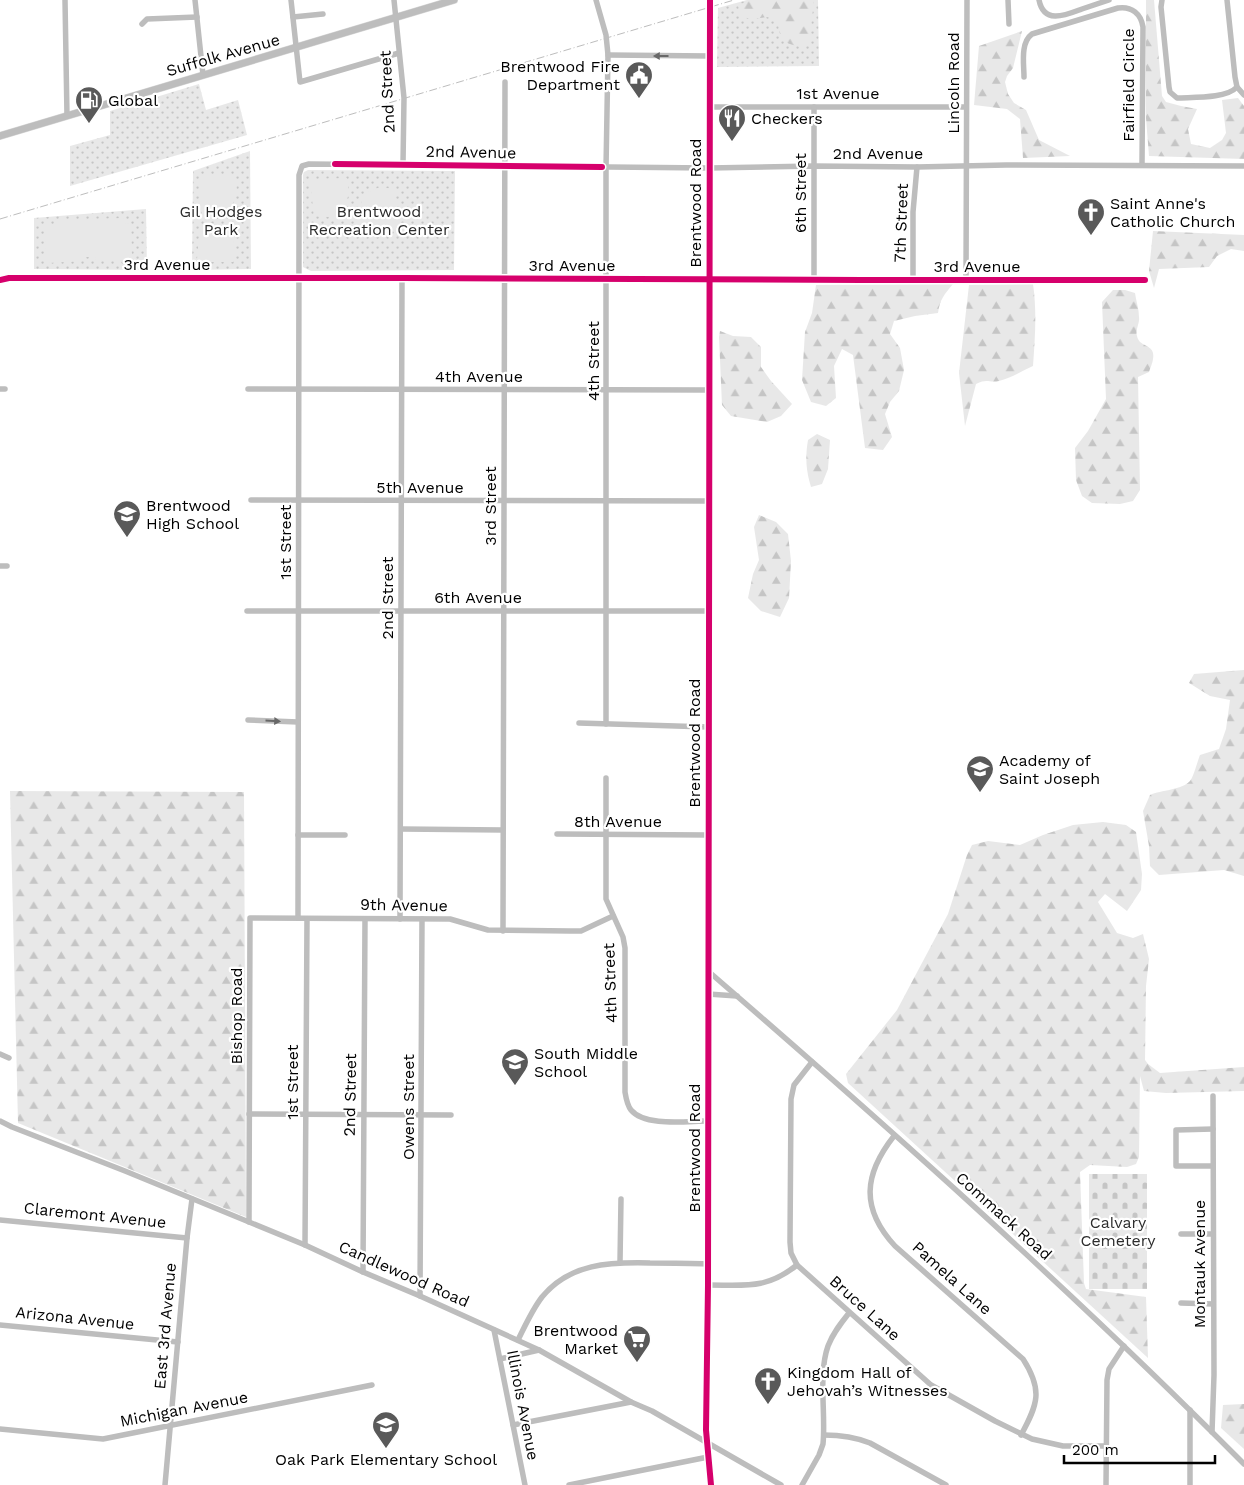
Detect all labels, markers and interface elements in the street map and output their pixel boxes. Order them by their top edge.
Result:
street label: Fairfield Circle [1119,28,1138,142]
street label: Suffolk Avenue [164,30,282,80]
street label: Lincoln Road [944,32,963,134]
street label: 2nd Street [375,50,399,134]
one-way arrow [653,51,669,59]
place label: Brentwood Fire Department [500,57,620,94]
public building icon: Brentwood Fire Department [624,60,654,99]
street label: 1st Avenue [797,84,879,103]
fuel station icon: Global [74,85,104,124]
place label: Global [108,91,158,110]
restaurant icon: Checkers [717,103,747,142]
place label: Checkers [751,109,823,128]
street label: Brentwood Road [686,138,705,268]
street label: 2nd Avenue [425,142,517,162]
street label: 2nd Avenue [833,144,923,163]
street label: 6th Street [791,153,810,233]
street label: 7th Street [890,183,912,263]
place label: Saint Anne's Catholic Church [1110,194,1235,231]
church icon: Saint Anne's Catholic Church [1076,197,1106,236]
park label: Gil Hodges Park [179,202,263,239]
park label: Brentwood Recreation Center [308,202,450,239]
street label: 3rd Avenue [123,255,211,274]
street label: 3rd Avenue [528,256,616,275]
street label: 3rd Avenue [933,257,1021,276]
street label: 4th Street [584,321,603,401]
street label: 4th Avenue [435,367,523,386]
street label: 3rd Street [481,466,500,546]
street label: 5th Avenue [376,478,464,497]
place label: Brentwood High School [146,496,239,533]
school or university icon: Brentwood High School [112,499,142,538]
street label: 1st Street [276,504,295,580]
street label: 2nd Street [378,556,397,639]
street label: 6th Avenue [434,588,522,607]
street label: Brentwood Road [685,678,704,808]
one-way arrow [265,717,281,725]
place label: Academy of Saint Joseph [999,751,1100,788]
school or university icon: Academy of Saint Joseph [965,754,995,793]
street label: 8th Avenue [574,812,662,831]
street label: 9th Avenue [360,895,448,915]
street label: 4th Street [599,942,621,1023]
street label: Bishop Road [227,967,246,1065]
street label: 1st Street [283,1044,302,1120]
place label: South Middle School [534,1044,638,1081]
school or university icon: South Middle School [500,1047,530,1086]
street label: 2nd Street [340,1053,360,1137]
street label: Owens Street [399,1054,418,1160]
street label: Brentwood Road [685,1083,704,1213]
street label: Commack Road [952,1168,1056,1264]
street label: Claremont Avenue [23,1198,167,1232]
street label: Montauk Avenue [1190,1200,1209,1328]
park label: Calvary Cemetery [1080,1213,1156,1250]
street label: Candlewood Road [336,1237,472,1311]
street label: Pamela Lane [908,1237,996,1319]
street label: East 3rd Avenue [150,1262,180,1390]
street label: Bruce Lane [826,1271,904,1345]
street label: Arizona Avenue [15,1302,135,1334]
place label: Brentwood Market [533,1321,618,1358]
supermarket icon: Brentwood Market [622,1324,652,1363]
street label: Illinois Avenue [503,1348,543,1462]
place label: Kingdom Hall of Jehovah’s Witnesses [787,1363,948,1400]
church icon: Kingdom Hall of Jehovah’s Witnesses [753,1366,783,1405]
street label: Michigan Avenue [118,1387,250,1431]
school or university icon: Oak Park Elementary School [371,1410,401,1449]
scale bar [1064,1432,1215,1464]
text: 200 m [1072,1441,1119,1459]
place label: Oak Park Elementary School [275,1450,497,1469]

